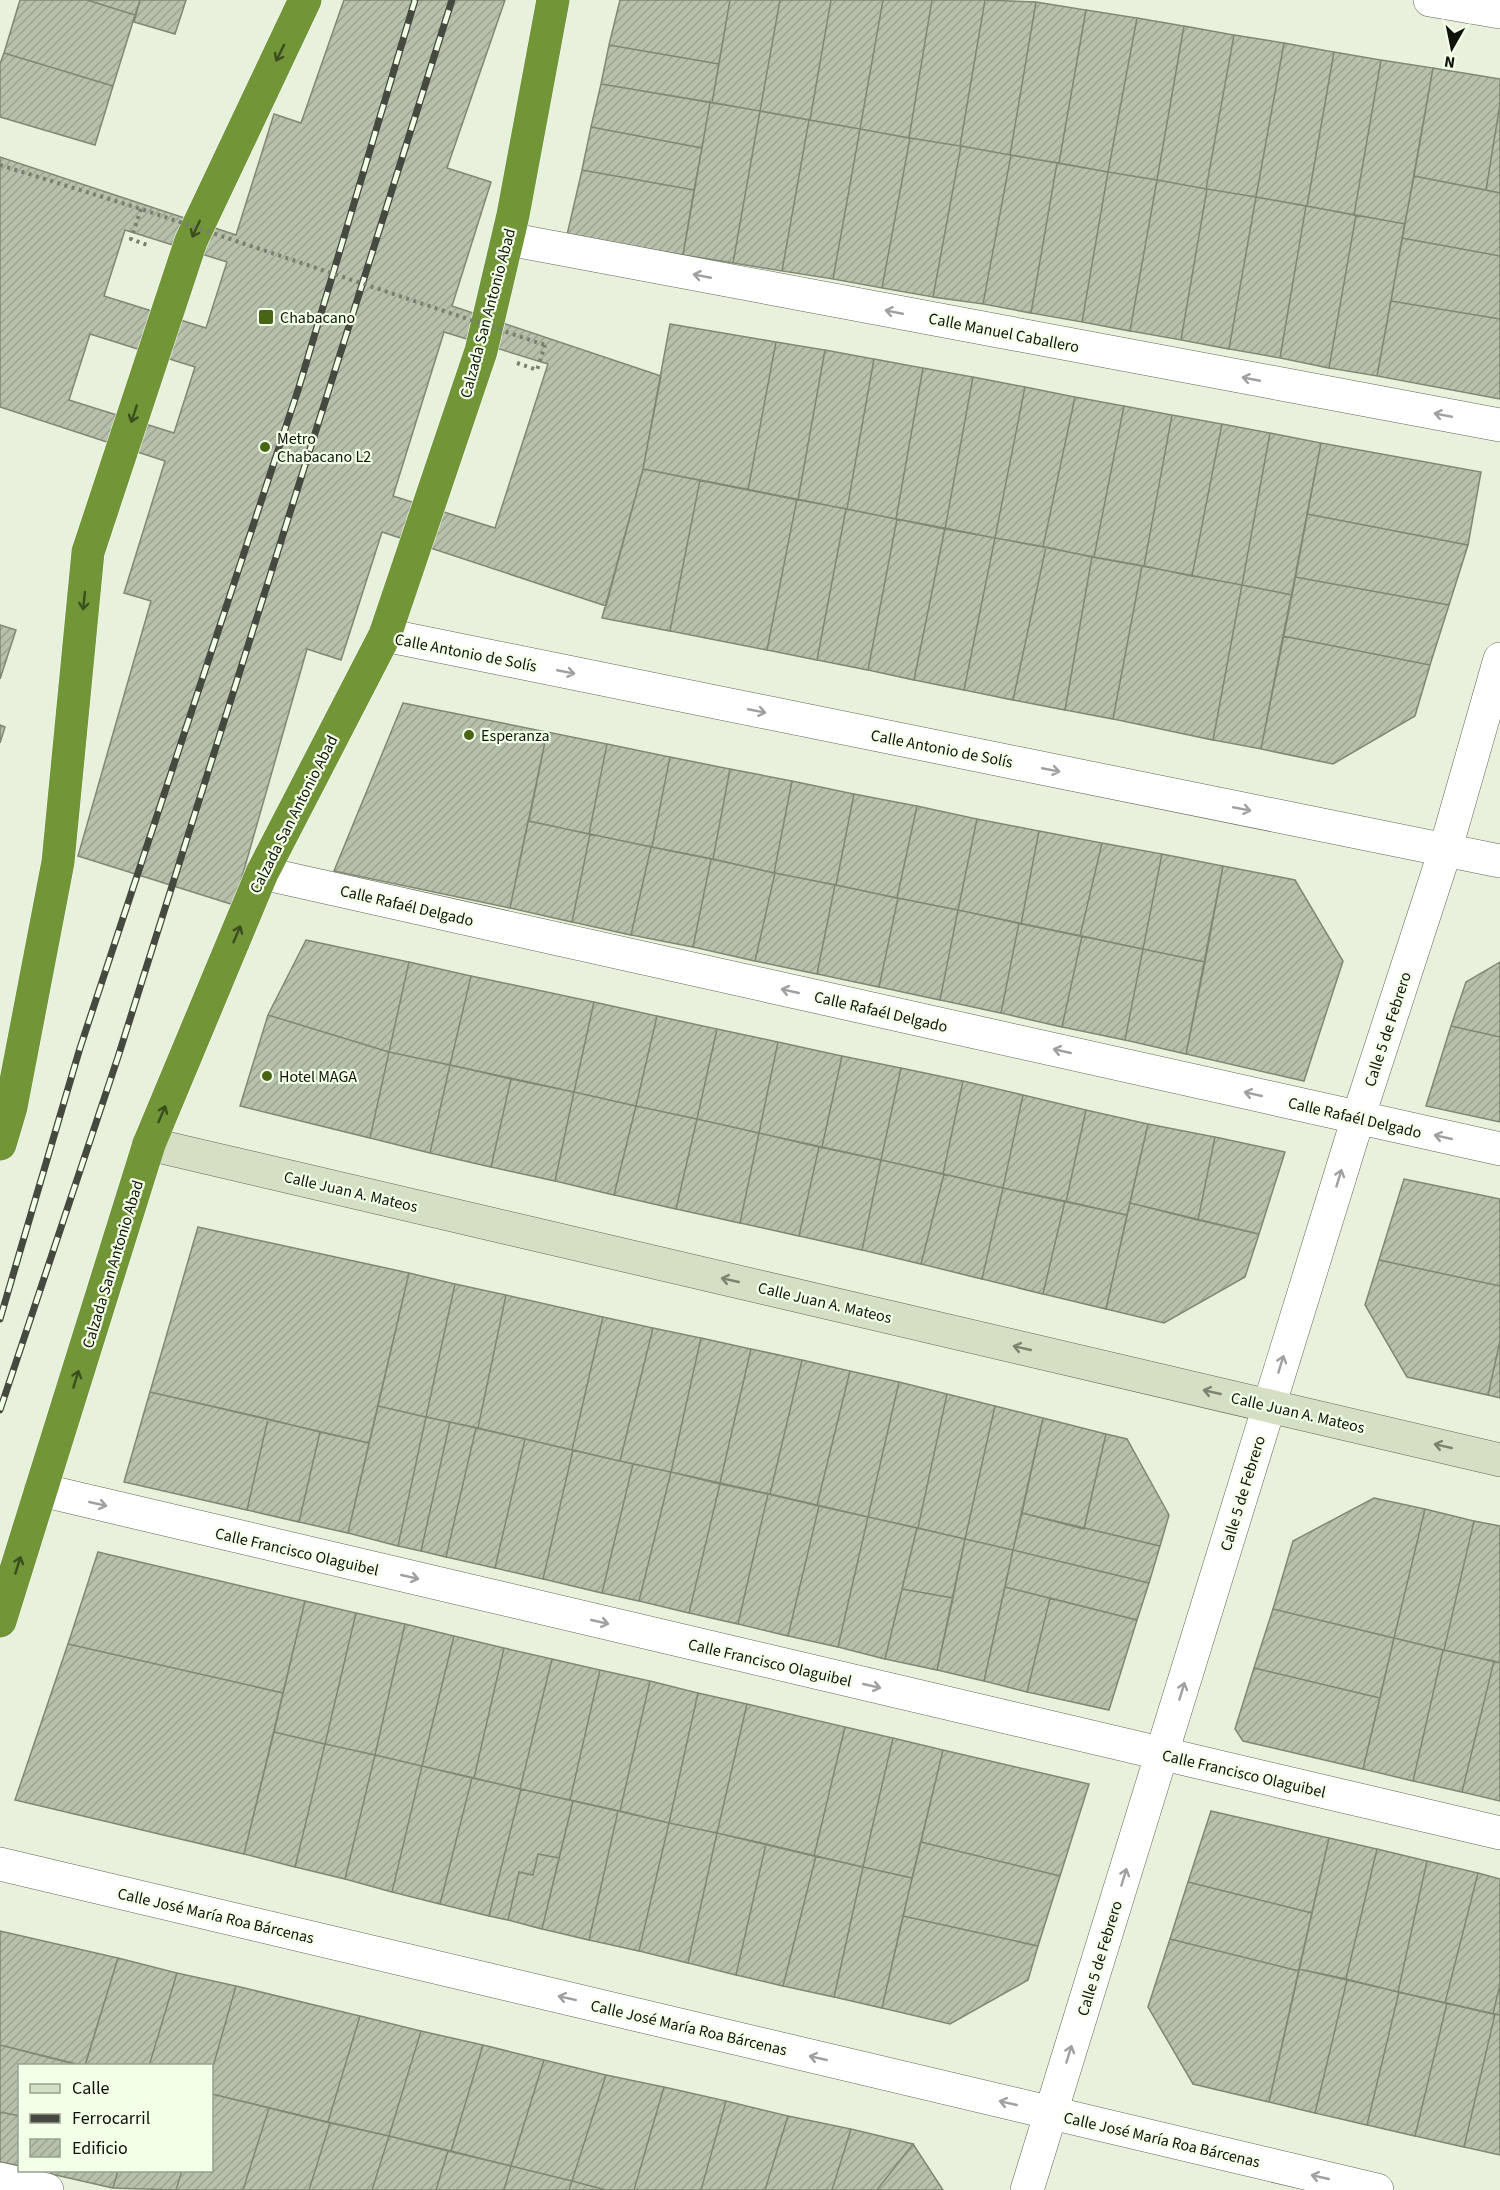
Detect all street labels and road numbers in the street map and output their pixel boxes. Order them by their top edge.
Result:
street label: Calzada San Antonio Abad [455,226,521,400]
street label: Calle Manuel Caballero [927,308,1081,358]
street label: Calle Antonio de Solís [393,628,539,678]
street label: Calle Antonio de Solís [869,724,1015,774]
street label: Calzada San Antonio Abad [244,732,343,897]
street label: Calle Rafaél Delgado [338,880,476,932]
street label: Calle 5 de Febrero [1359,969,1417,1090]
street label: Calle Rafaél Delgado [812,986,950,1038]
street label: Calle Rafaél Delgado [1286,1092,1424,1144]
street label: Calle Juan A. Mateos [282,1166,420,1218]
street label: Calzada San Antonio Abad [77,1178,149,1351]
street label: Calle Juan A. Mateos [756,1277,894,1329]
street label: Calle Juan A. Mateos [1229,1387,1367,1439]
street label: Calle 5 de Febrero [1215,1433,1271,1554]
street label: Calle Francisco Olaguibel [213,1522,381,1581]
street label: Calle Francisco Olaguibel [686,1633,854,1692]
street label: Calle Francisco Olaguibel [1160,1744,1328,1803]
street label: Calle José María Roa Bárcenas [115,1883,316,1949]
street label: Calle 5 de Febrero [1072,1898,1128,2019]
street label: Calle José María Roa Bárcenas [588,1995,789,2061]
street label: Calle José María Roa Bárcenas [1061,2107,1262,2173]

